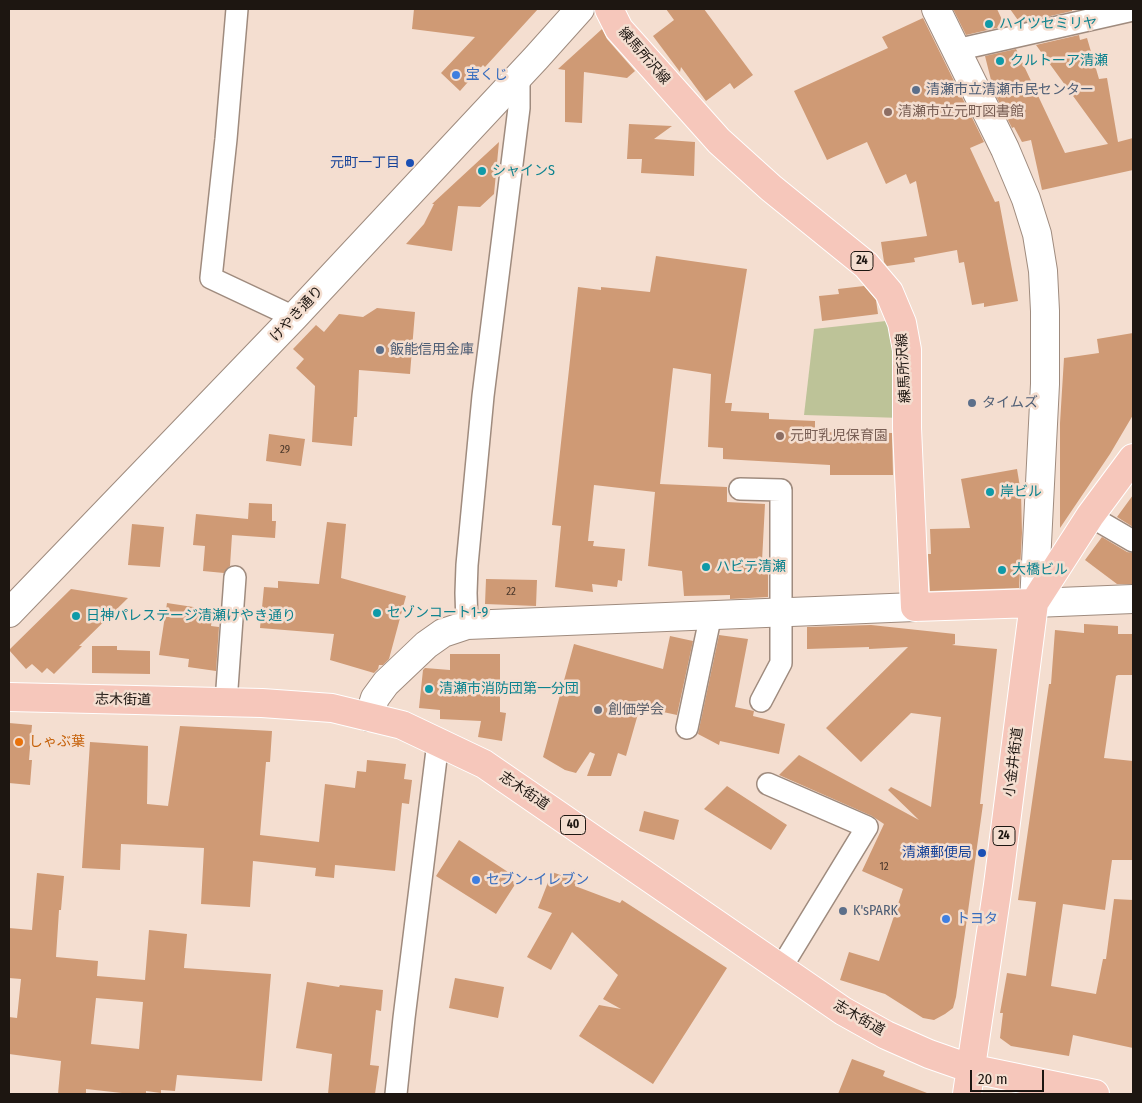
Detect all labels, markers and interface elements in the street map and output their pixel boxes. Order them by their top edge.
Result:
place label: ハイツセミリヤ [999,16,1097,32]
marker: ハイツセミリヤ [983,18,995,30]
street label: 練馬所沢線 [615,24,673,88]
place label: クルトーア清瀬 [1010,53,1108,69]
marker: クルトーア清瀬 [994,55,1006,67]
place label: 宝くじ [466,67,508,83]
marker: 宝くじ [450,69,462,81]
place label: 清瀬市立清瀬市民センター [926,82,1094,98]
marker: 清瀬市立清瀬市民センター [910,84,922,96]
place label: 清瀬市立元町図書館 [898,104,1024,120]
marker: 清瀬市立元町図書館 [882,106,894,118]
place label: 元町一丁目 [330,155,400,171]
marker: 元町一丁目 [404,157,416,169]
place label: シャインS [492,163,555,179]
marker: シャインS [476,165,488,177]
road number: 24 [851,252,873,270]
street label: けやき通り [267,283,327,345]
street label: 練馬所沢線 [894,333,914,403]
place label: 飯能信用金庫 [390,342,474,358]
marker: 飯能信用金庫 [374,344,386,356]
place label: タイムズ [982,395,1038,411]
marker: タイムズ [966,397,978,409]
place label: 元町乳児保育園 [790,428,888,444]
marker: 元町乳児保育園 [774,430,786,442]
house number: 29 [280,443,290,457]
place label: 岸ビル [1000,484,1042,500]
marker: 岸ビル [984,486,996,498]
place label: ハビテ清瀬 [716,559,786,575]
marker: ハビテ清瀬 [700,561,712,573]
place label: 大橋ビル [1012,562,1068,578]
marker: 大橋ビル [996,564,1008,576]
house number: 22 [506,585,516,599]
place label: セゾンコート1-9 [387,605,488,621]
marker: セゾンコート1-9 [371,607,383,619]
place label: 日神パレステージ清瀬けやき通り [86,608,296,624]
marker: 日神パレステージ清瀬けやき通り [70,610,82,622]
place label: 清瀬市消防団第一分団 [439,681,579,697]
marker: 清瀬市消防団第一分団 [423,683,435,695]
street label: 志木街道 [95,691,151,709]
place label: 創価学会 [608,702,664,718]
marker: 創価学会 [592,704,604,716]
street label: 小金井街道 [1001,726,1027,798]
place label: しゃぶ葉 [29,734,85,750]
marker: しゃぶ葉 [13,736,25,748]
street label: 志木街道 [496,768,552,814]
road number: 40 [560,816,586,834]
road number: 24 [993,826,1015,846]
place label: 清瀬郵便局 [902,845,972,861]
marker: 清瀬郵便局 [976,847,988,859]
house number: 12 [879,860,889,874]
place label: セブン-イレブン [486,872,589,888]
marker: セブン-イレブン [470,874,482,886]
place label: K'sPARK [853,903,898,919]
marker: K'sPARK [837,905,849,917]
place label: トヨタ [956,911,998,927]
marker: トヨタ [940,913,952,925]
street label: 志木街道 [831,997,887,1039]
scale bar [972,1060,1046,1092]
text: 20 m [978,1070,1008,1088]

